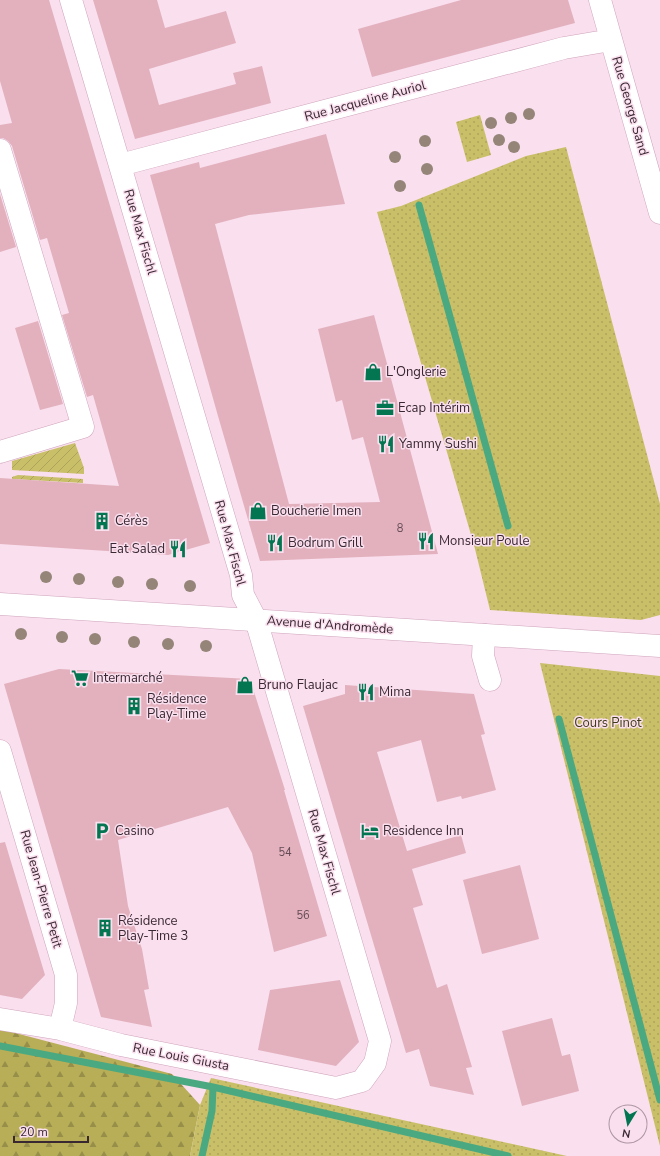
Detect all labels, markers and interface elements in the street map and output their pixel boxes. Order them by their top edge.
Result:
street label: Rue George Sand [607,54,653,158]
street label: Rue Jacqueline Auriol [302,76,428,126]
street label: Rue Max Fischl [119,187,161,277]
shop icon: L'Onglerie [363,362,383,382]
place label: L'Onglerie [386,363,446,381]
office icon: Ecap Intérim [375,398,395,418]
place label: Ecap Intérim [398,399,470,417]
restaurant icon: Yammy Sushi [376,434,396,454]
place label: Yammy Sushi [398,435,477,453]
street label: Rue Max Fischl [210,498,250,588]
shop icon: Boucherie Imen [248,501,268,521]
place label: Boucherie Imen [271,502,361,520]
building icon: Cérès [92,511,112,531]
place label: Cérès [115,512,148,530]
house number: 8 [397,521,404,536]
restaurant icon: Monsieur Poule [416,531,436,551]
place label: Monsieur Poule [439,532,529,550]
restaurant icon: Bodrum Grill [265,533,285,553]
place label: Bodrum Grill [288,534,363,552]
restaurant icon: Eat Salad [168,539,188,559]
place label: Eat Salad [110,540,165,558]
street label: Avenue d'Andromède [266,612,394,638]
supermarket icon: Intermarché [70,668,90,688]
place label: Intermarché [93,669,163,687]
shop icon: Bruno Flaujac [235,675,255,695]
place label: Bruno Flaujac [258,676,338,694]
restaurant icon: Mima [356,682,376,702]
place label: Mima [379,683,411,701]
place label: Résidence Play-Time [147,690,207,723]
building icon: Résidence Play-Time [124,696,144,716]
park label: Cours Pinot [574,714,642,732]
street label: Rue Max Fischl [303,807,345,897]
parking icon: Casino [92,821,112,841]
hotel icon: Residence Inn [360,821,380,841]
place label: Casino [115,822,154,840]
place label: Residence Inn [383,822,464,840]
street label: Rue Jean-Pierre Petit [16,828,67,950]
house number: 54 [278,845,292,860]
house number: 56 [296,908,310,923]
place label: Résidence Play-Time 3 [118,912,188,945]
building icon: Résidence Play-Time 3 [95,918,115,938]
street label: Rue Louis Giusta [131,1039,231,1075]
north arrow [608,1104,648,1144]
scale bar [14,1118,88,1144]
text: 20 m [20,1124,48,1140]
text: N [621,1125,632,1141]

